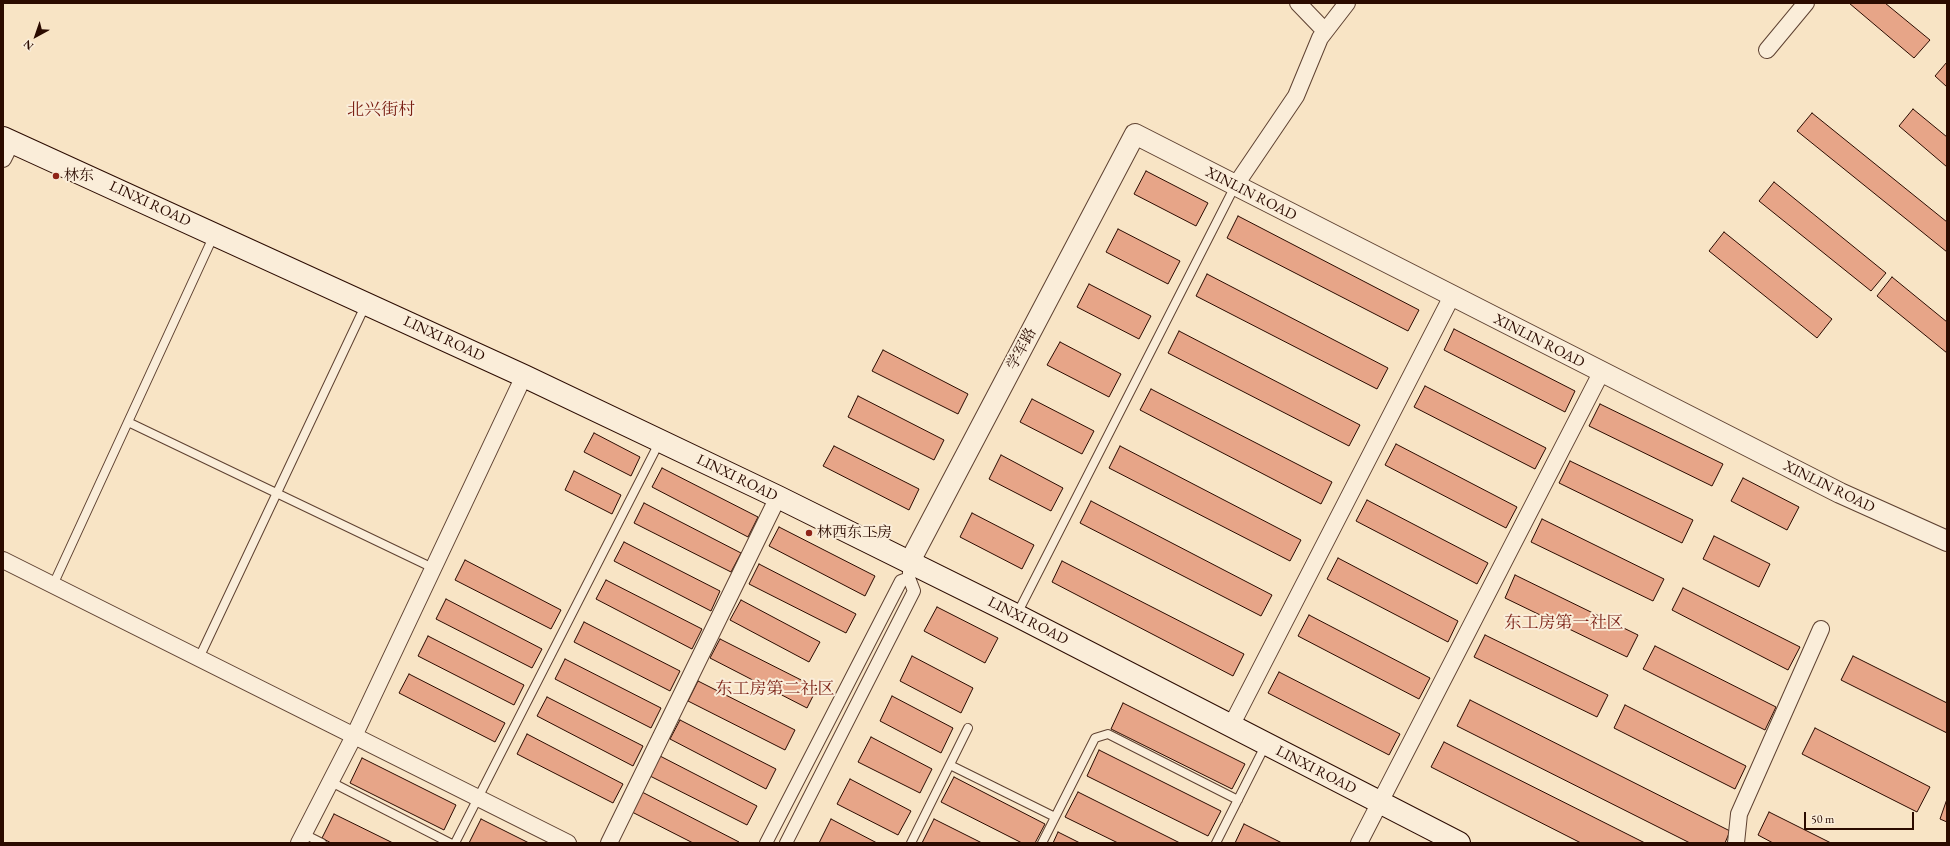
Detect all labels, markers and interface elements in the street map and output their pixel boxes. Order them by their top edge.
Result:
north arrow [16,16,56,56]
text: N [20,37,36,53]
district label: 北兴街村 [347,100,415,120]
street label: XINLIN ROAD [1202,163,1300,225]
place label: 林东 [64,167,94,185]
marker: 林东 [51,171,61,181]
street label: LINXI ROAD [106,177,194,231]
street label: XINLIN ROAD [1490,310,1588,372]
street label: LINXI ROAD [400,312,488,366]
street label: 学军路 [1003,325,1041,373]
street label: LINXI ROAD [694,451,780,505]
street label: XINLIN ROAD [1780,457,1878,517]
place label: 林西东工房 [817,524,892,542]
marker: 林西东工房 [804,528,814,538]
street label: LINXI ROAD [985,593,1071,649]
district label: 东工房第一社区 [1505,613,1623,633]
district label: 东工房第二社区 [716,679,834,699]
street label: LINXI ROAD [1273,742,1359,798]
scale bar [1806,804,1916,830]
text: 50 m [1811,811,1834,827]

